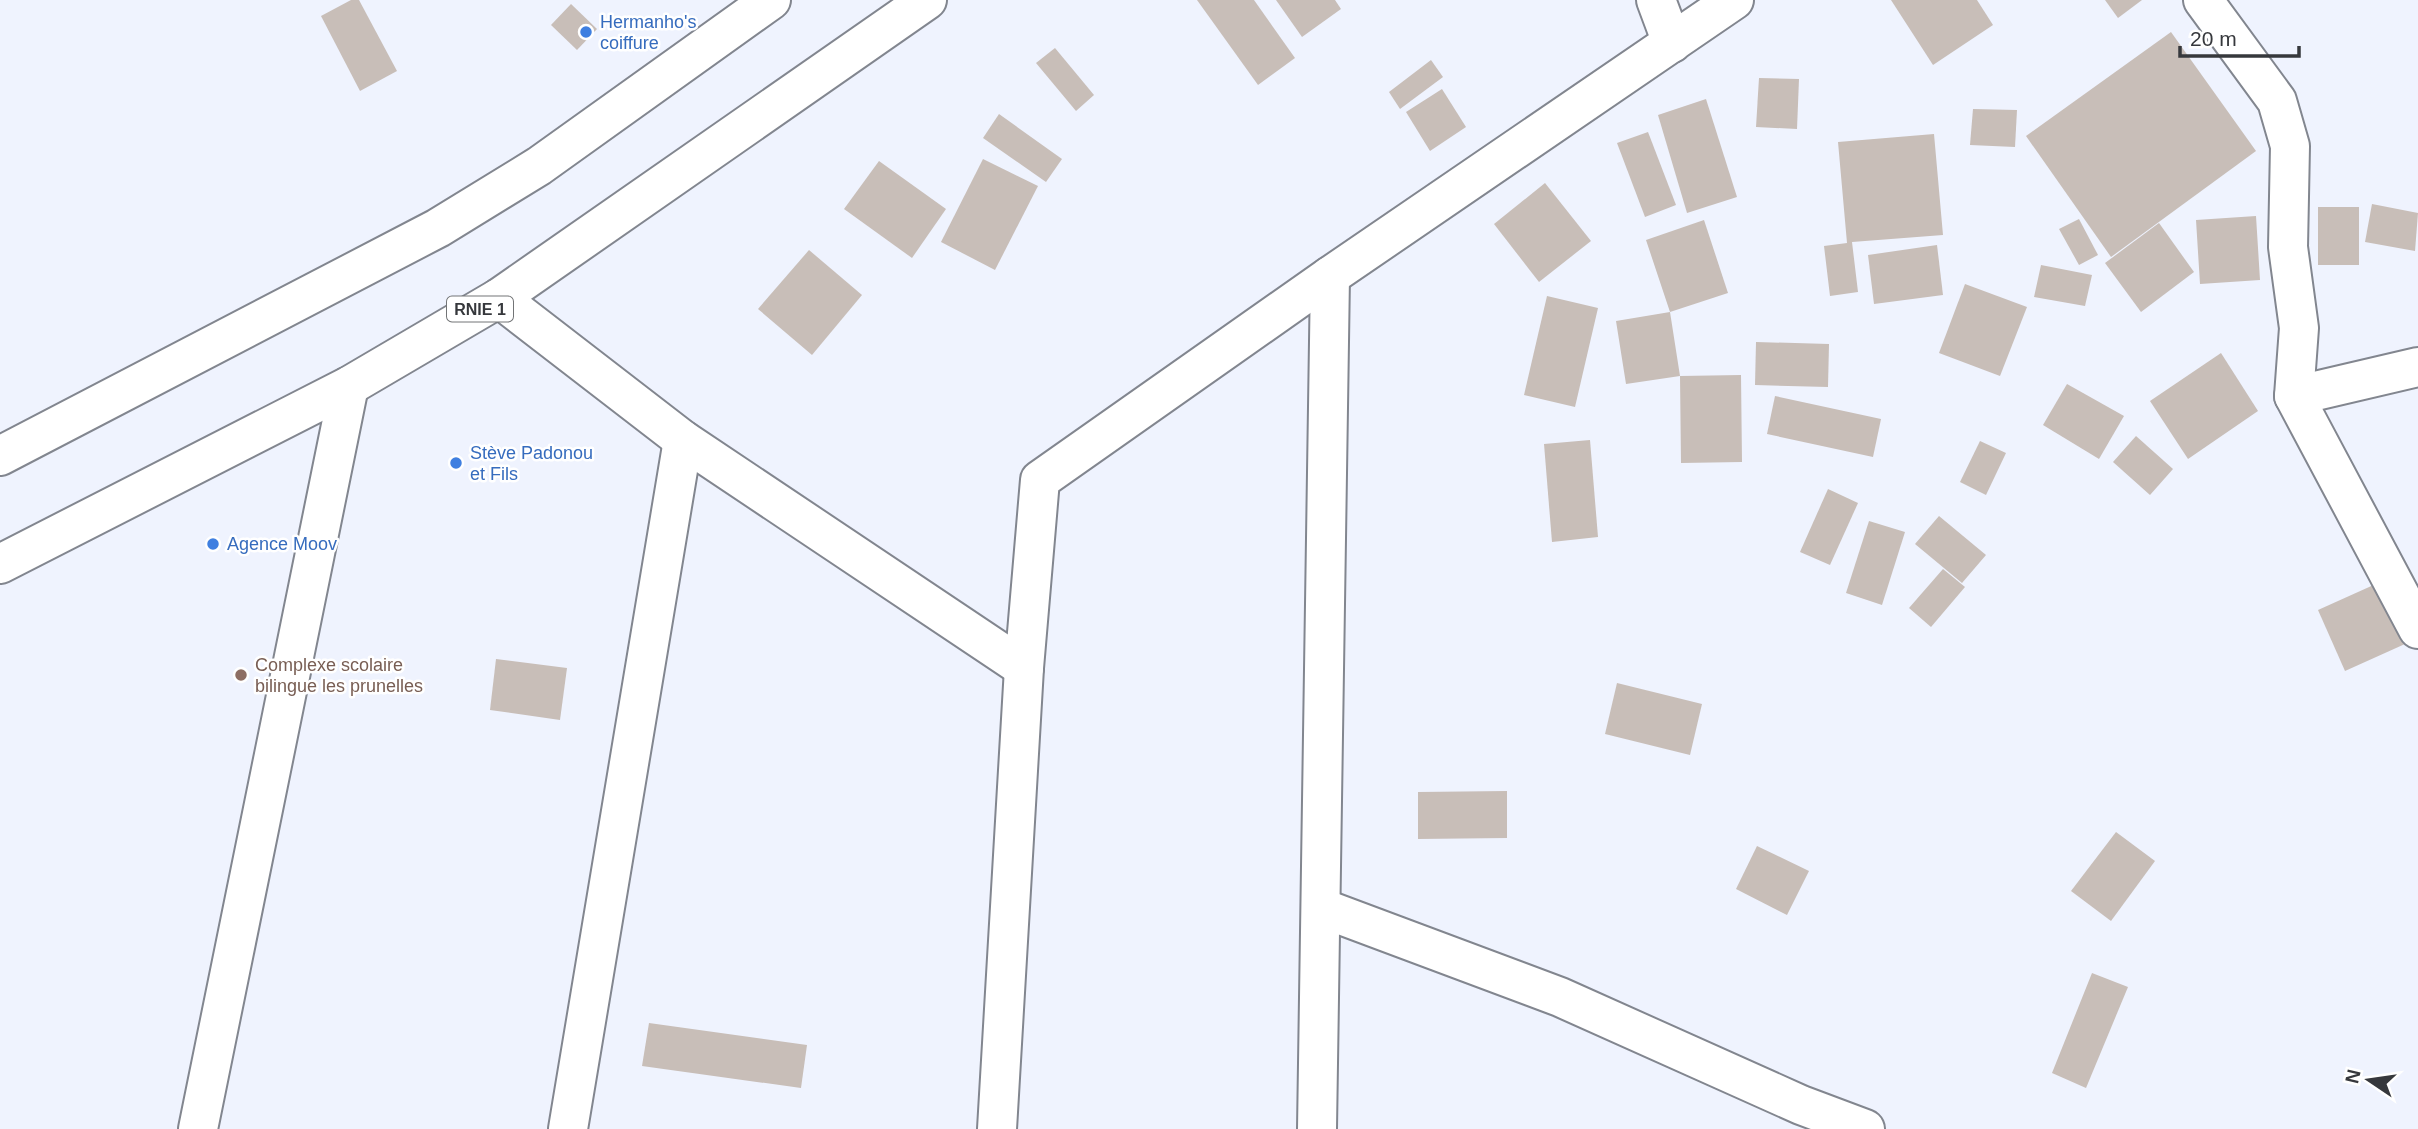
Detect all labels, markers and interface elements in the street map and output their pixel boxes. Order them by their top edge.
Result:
place label: Hermanho's coiffure [600,12,696,53]
scale bar [2180,14,2299,58]
marker: Hermanho's coiffure [578,24,594,40]
text: 20 m [2190,27,2237,50]
road number: RNIE 1 [447,296,513,322]
place label: Stève Padonou et Fils [470,443,593,484]
marker: Stève Padonou et Fils [448,455,464,471]
place label: Agence Moov [227,534,337,554]
marker: Agence Moov [205,536,221,552]
place label: Complexe scolaire bilingue les prunelles [255,655,423,696]
marker: Complexe scolaire bilingue les prunelles [233,667,249,683]
north arrow [2334,1045,2404,1115]
text: N [2341,1067,2365,1085]

